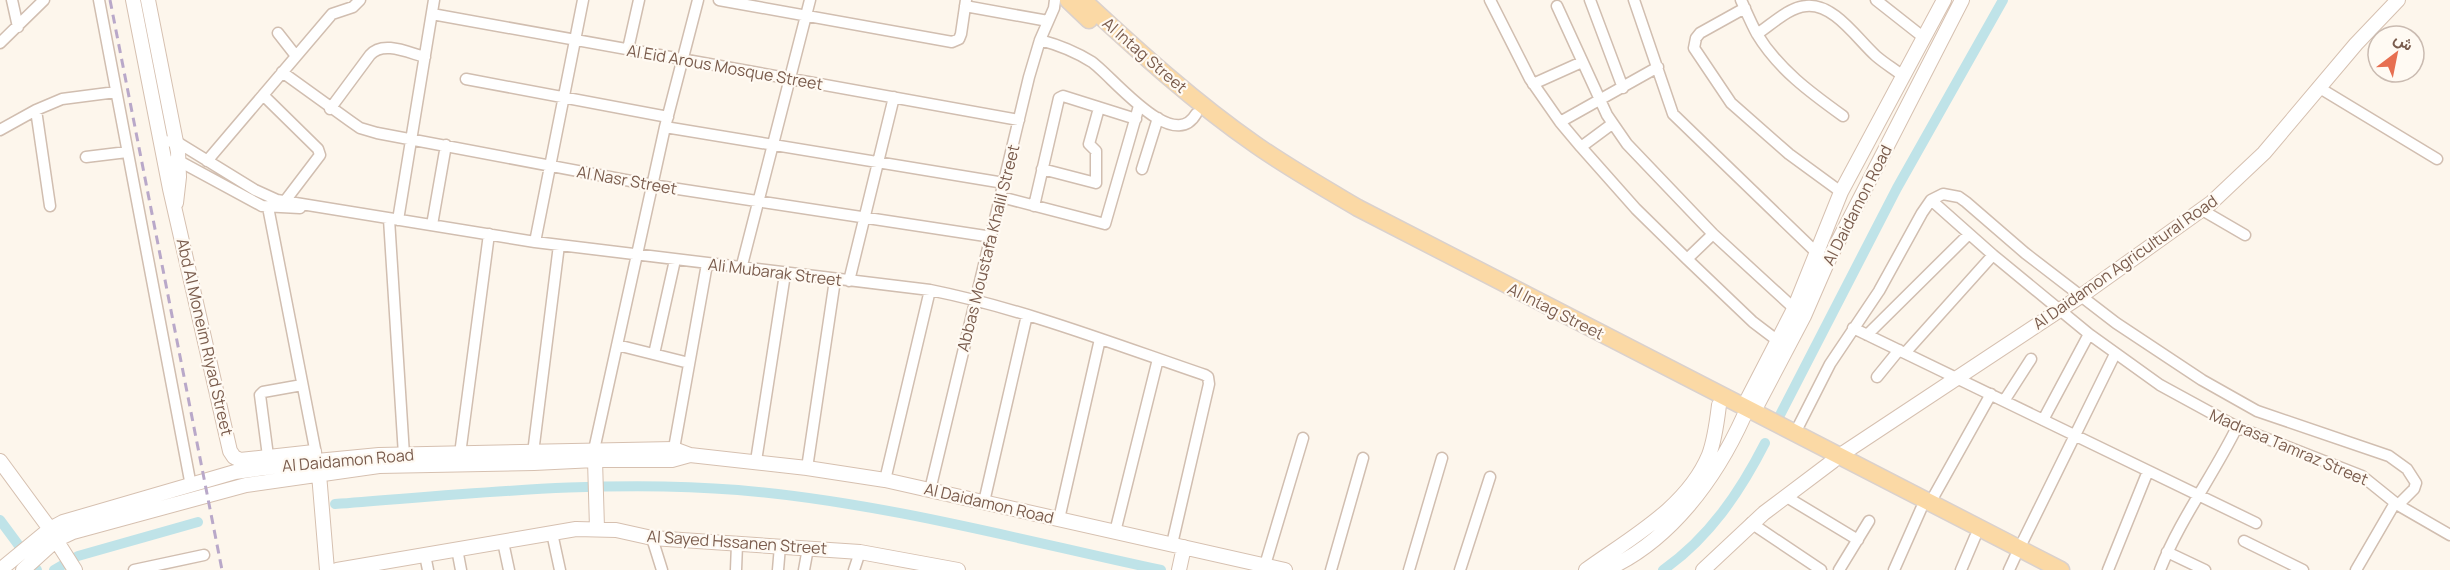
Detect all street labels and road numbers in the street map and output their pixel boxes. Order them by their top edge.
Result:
street label: Al Intag Street [1098,12,1192,98]
street label: Al Eid Arous Mosque Street [625,39,825,95]
street label: Al Daidamon Road [1817,141,1897,269]
street label: Abbas Moustafa Khalil Street [952,142,1024,354]
street label: Al Nasr Street [575,160,679,200]
street label: Al Daidamon Agricultural Road [2028,190,2222,334]
street label: Abd Al Moneim Riyad Street [172,236,238,438]
street label: Ali Mubarak Street [707,253,843,291]
street label: Al Intag Street [1504,277,1608,345]
street label: Madrasa Tamraz Street [2206,404,2372,490]
street label: Al Daidamon Road [281,443,415,477]
street label: Al Daidamon Road [922,477,1056,529]
street label: Al Sayed Hssanen Street [646,525,828,559]

